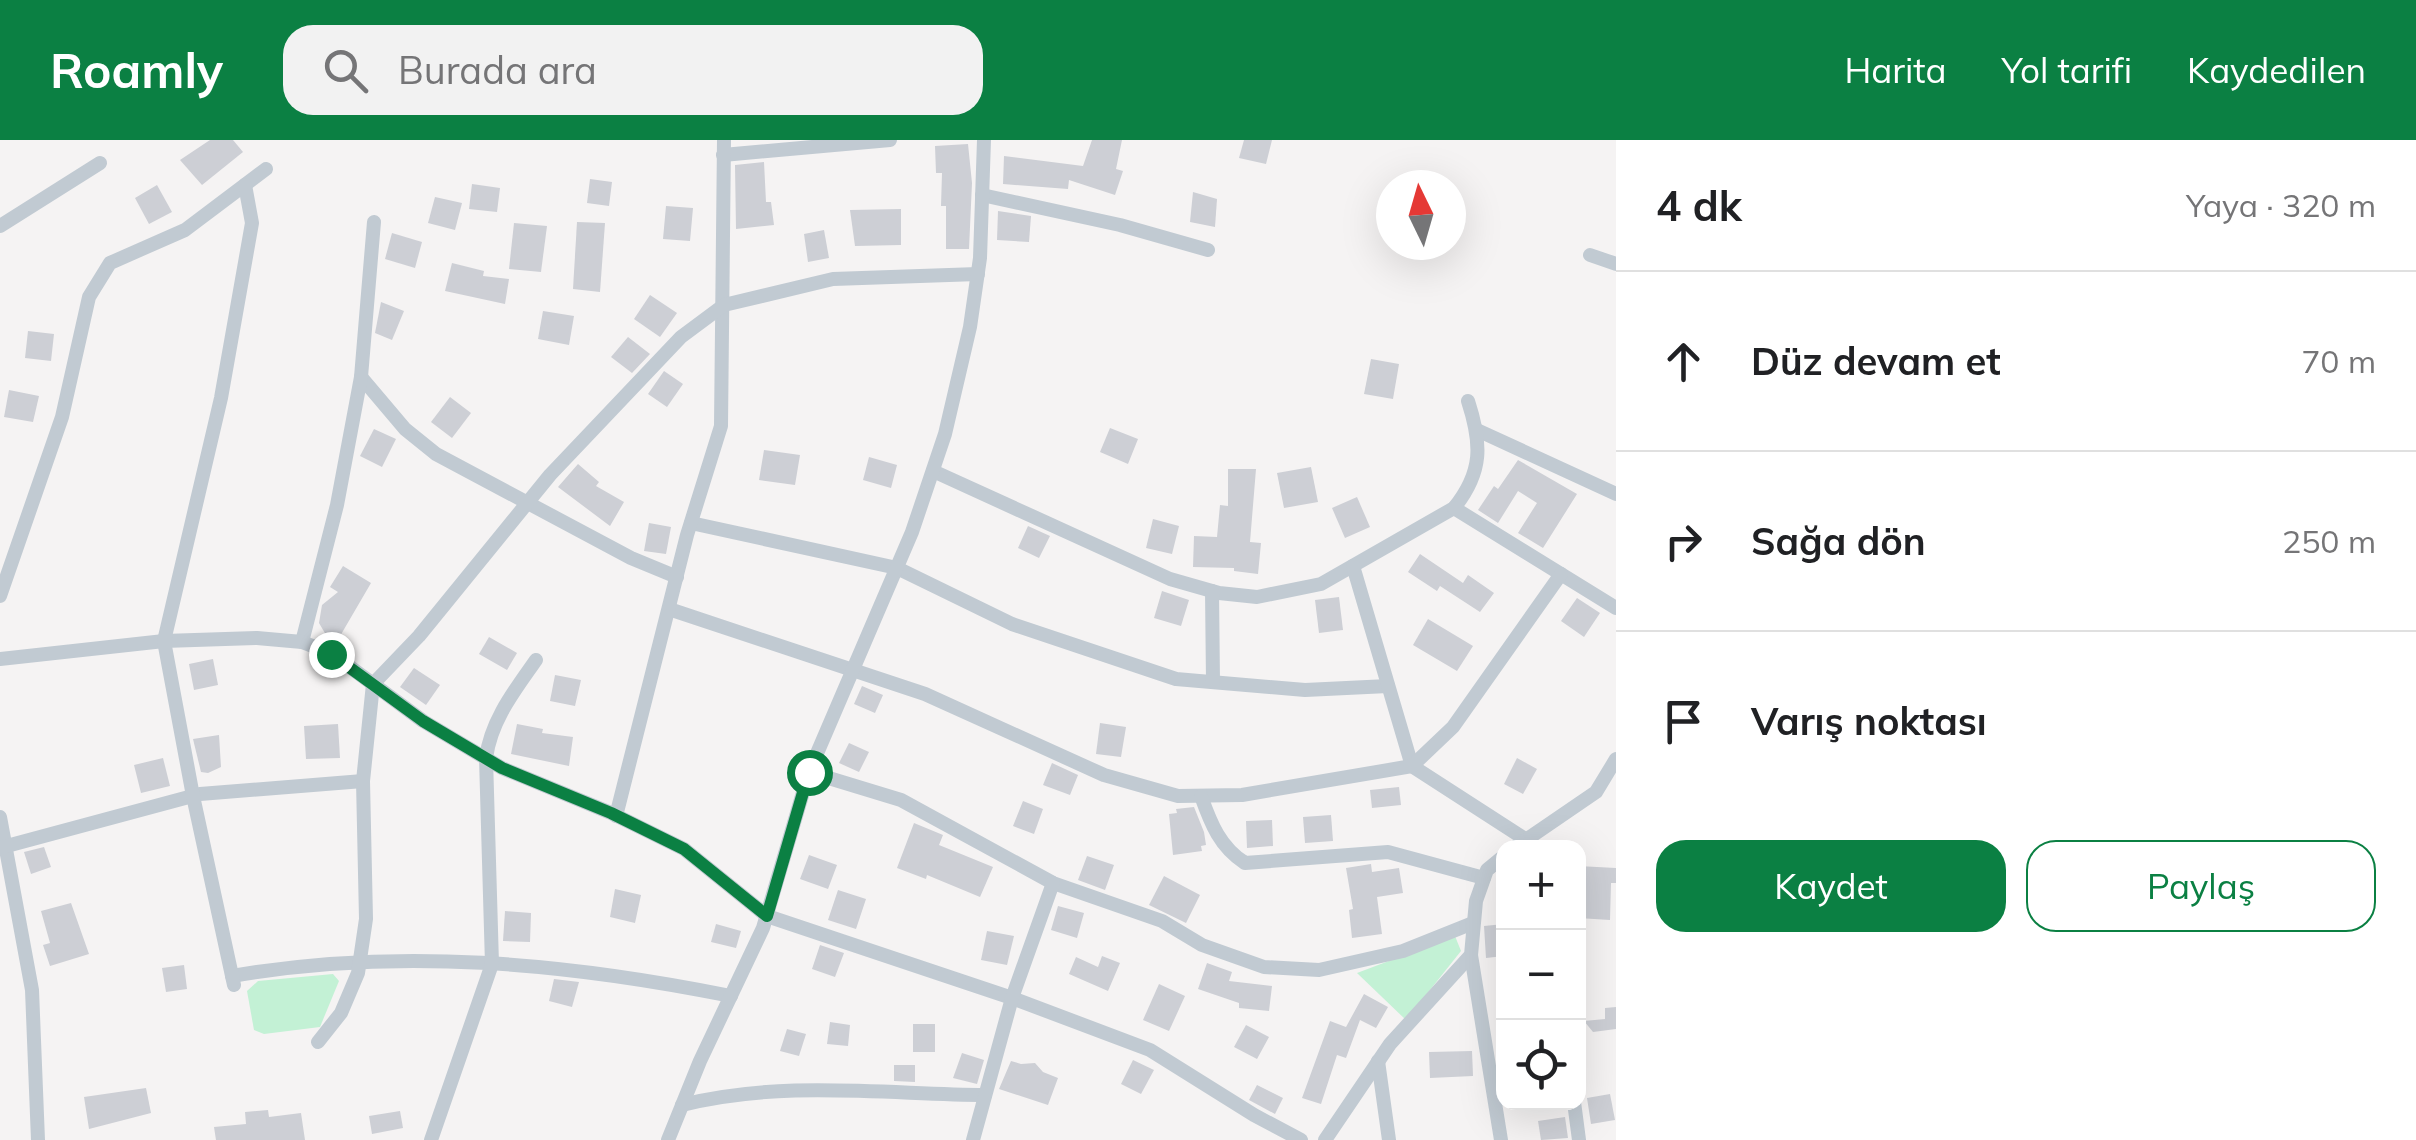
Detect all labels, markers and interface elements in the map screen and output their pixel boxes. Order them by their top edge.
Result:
search box [283,25,983,115]
text: Roamly [50,40,223,100]
icon: search [318,43,373,98]
text: Burada ara [398,46,597,94]
text: Harita [1844,48,1947,92]
text: Yol tarifi [2002,48,2132,92]
text: Kaydedilen [2187,48,2366,92]
north arrow [1376,170,1466,260]
text: 4 dk [1656,179,1742,232]
text: Yaya · 320 m [2186,185,2376,225]
icon: ahead [1656,334,1711,389]
text: Düz devam et [1751,337,2001,385]
text: 70 m [2301,341,2376,381]
icon: right [1656,514,1711,569]
text: Sağa dön [1751,517,1926,565]
text: 250 m [2282,521,2376,561]
route end [309,632,355,678]
icon: arrive [1656,694,1711,749]
text: Varış noktası [1751,697,1987,745]
route start [787,750,833,796]
map controls [1496,840,1586,1110]
button: + [1496,840,1586,930]
button: Kaydet [1656,840,2006,932]
button: Paylaş [2026,840,2376,932]
button: − [1496,930,1586,1020]
button: locate [1496,1020,1586,1110]

